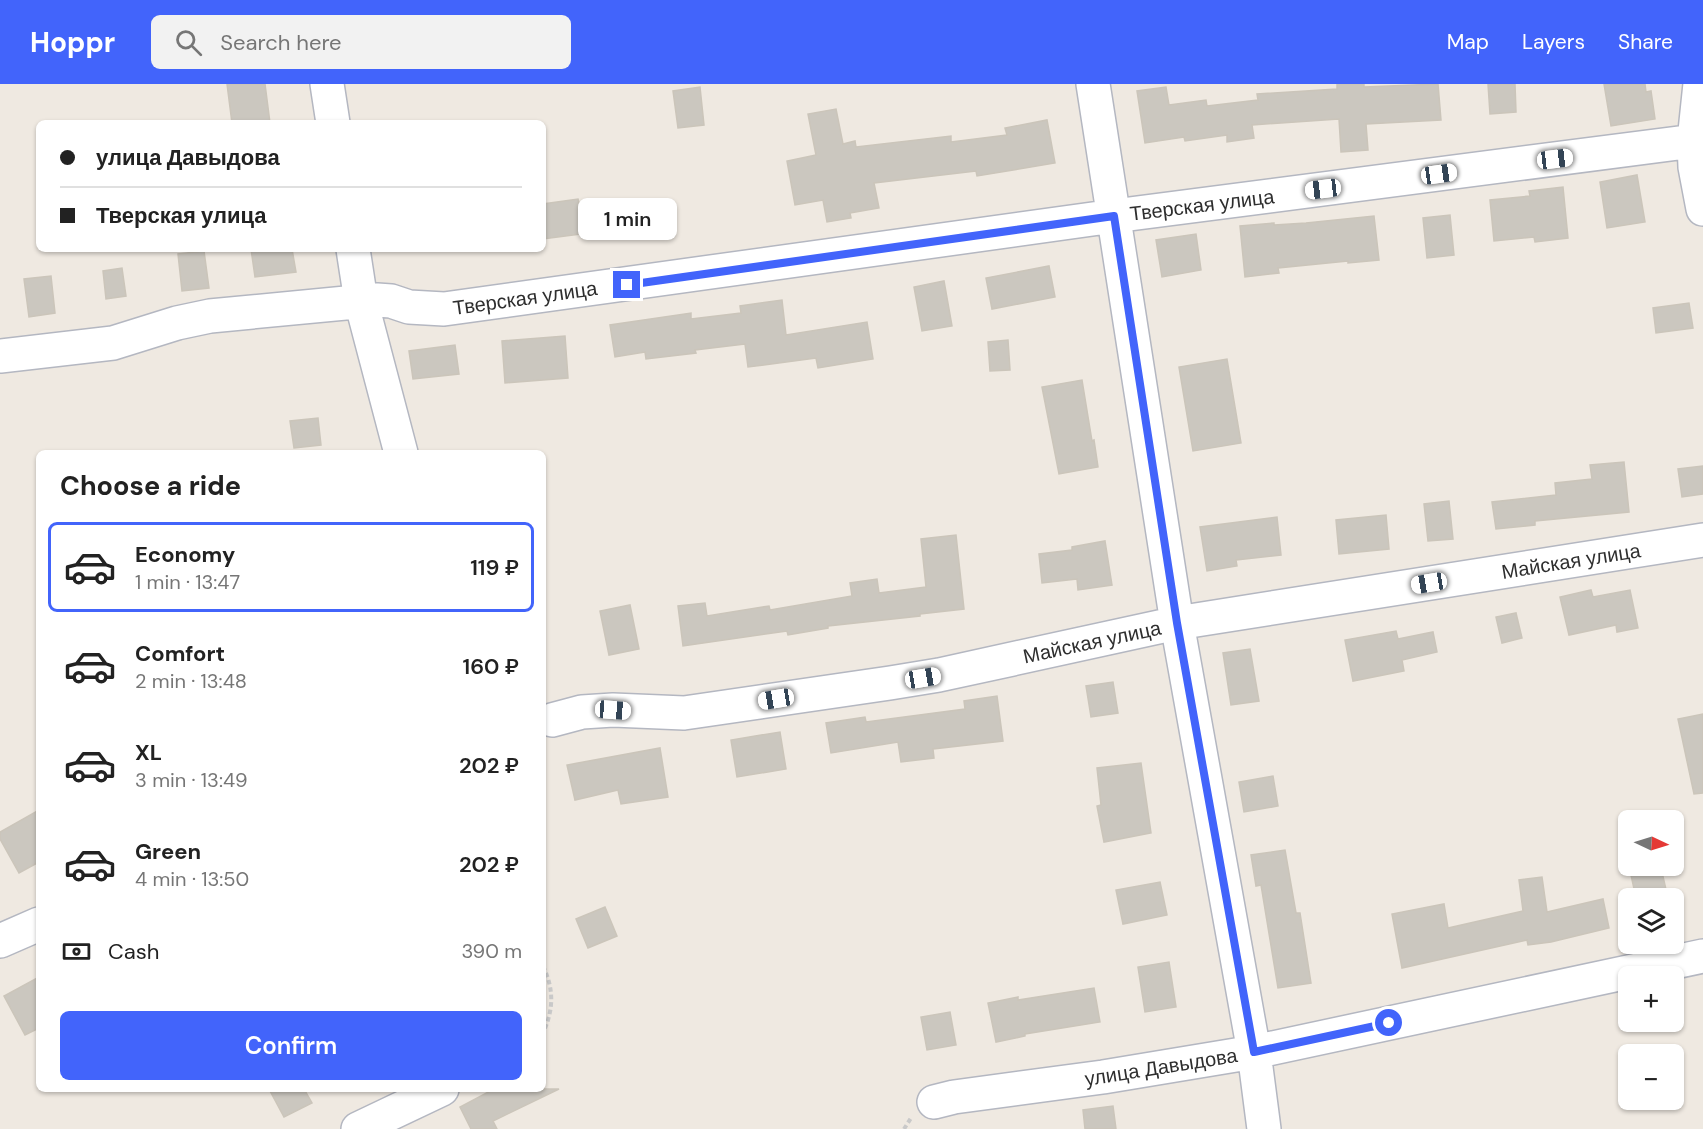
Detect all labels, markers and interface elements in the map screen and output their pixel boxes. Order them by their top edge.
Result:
search box [151,15,571,69]
text: Hoppr [30,24,115,61]
icon: search [172,26,205,59]
text: Search here [220,28,342,57]
text: Map [1447,28,1489,56]
text: Layers [1522,28,1585,56]
text: Share [1618,28,1673,56]
text: улица Давыдова [96,143,280,172]
car [1536,148,1574,170]
car [1420,163,1458,185]
car [1304,178,1342,200]
street label: Тверская улица [1128,183,1277,227]
callout: 1 min [578,198,676,240]
text: Тверская улица [96,201,266,230]
text: 1 min [604,206,651,232]
route end [613,271,640,298]
street label: Тверская улица [451,275,600,321]
text: Choose a ride [60,468,241,503]
street label: Майская улица [1500,537,1643,585]
icon: car [63,540,117,594]
text: Economy [135,540,235,569]
text: 119 ₽ [470,553,519,582]
text: 1 min · 13:47 [135,569,240,595]
car [1410,571,1448,595]
street label: Майская улица [1021,614,1164,669]
icon: car [63,639,117,693]
text: Comfort [135,639,225,668]
text: 160 ₽ [463,652,519,681]
car [904,666,942,690]
text: 2 min · 13:48 [135,668,247,694]
car [757,687,795,711]
car [594,700,632,720]
icon: car [63,738,117,792]
text: XL [135,738,162,767]
text: 202 ₽ [459,751,519,780]
text: 3 min · 13:49 [135,767,248,793]
north arrow [1618,810,1684,876]
map controls [1618,810,1684,1110]
icon: car [63,837,117,891]
text: Green [135,837,201,866]
text: 202 ₽ [459,850,519,879]
text: 4 min · 13:50 [135,866,249,892]
button: layers [1618,888,1684,954]
icon: cash [60,935,93,968]
text: Cash [108,937,159,966]
text: 390 m [461,938,522,964]
button: + [1618,966,1684,1032]
route start [1375,1009,1402,1036]
button: Confirm [60,1011,522,1080]
street label: улица Давыдова [1083,1042,1240,1092]
button: − [1618,1044,1684,1110]

